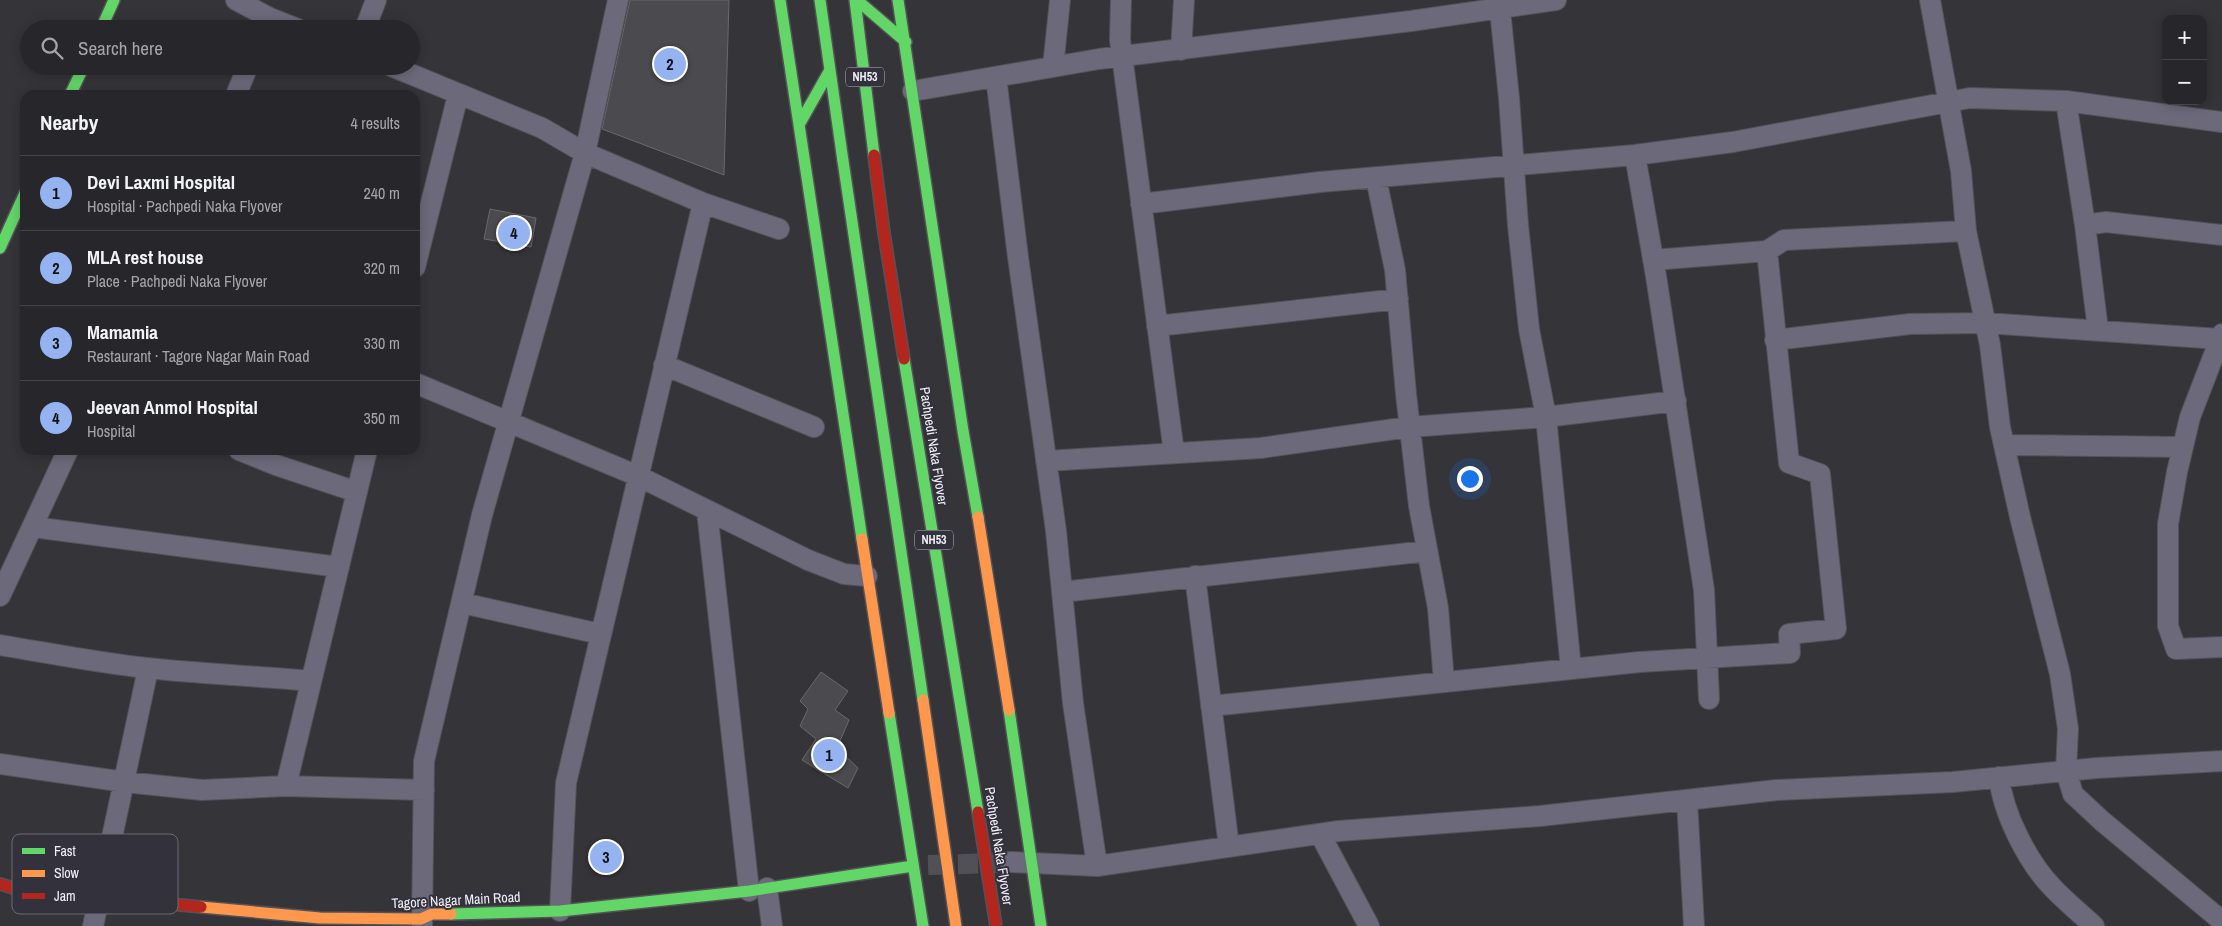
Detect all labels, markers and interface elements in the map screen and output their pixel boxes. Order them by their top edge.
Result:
map controls [2162,15,2207,105]
button: + [2162,15,2207,60]
search box [20,20,420,75]
icon: search [38,34,66,62]
text: Search here [78,35,163,61]
pin: 2 [654,45,686,83]
button: − [2162,60,2207,105]
road number: NH53 [846,68,884,86]
text: Nearby [40,108,98,137]
text: 4 results [350,112,400,134]
text: Devi Laxmi Hospital [87,169,235,195]
text: 1 [52,182,60,204]
text: 240 m [364,182,400,204]
text: Hospital · Pachpedi Naka Flyover [87,195,282,217]
pin: 4 [498,214,530,252]
text: MLA rest house [87,244,203,270]
text: 2 [52,257,60,279]
text: 320 m [364,257,400,279]
text: Place · Pachpedi Naka Flyover [87,270,267,292]
text: Mamamia [87,319,158,345]
text: 3 [52,332,60,354]
text: 330 m [364,332,400,354]
text: Restaurant · Tagore Nagar Main Road [87,345,309,367]
street label: Pachpedi Naka Flyover [916,386,952,507]
text: Jeevan Anmol Hospital [87,394,258,420]
text: 4 [52,407,60,429]
text: 350 m [364,407,400,429]
text: Hospital [87,420,135,442]
your location [1457,466,1483,492]
road number: NH53 [915,530,953,550]
pin: 1 [813,736,845,774]
street label: Pachpedi Naka Flyover [981,786,1017,907]
legend [12,834,178,914]
pin: 3 [590,838,622,876]
text: Fast [54,842,76,860]
text: Slow [54,864,80,882]
text: Jam [54,887,76,905]
street label: Tagore Nagar Main Road [391,888,521,912]

